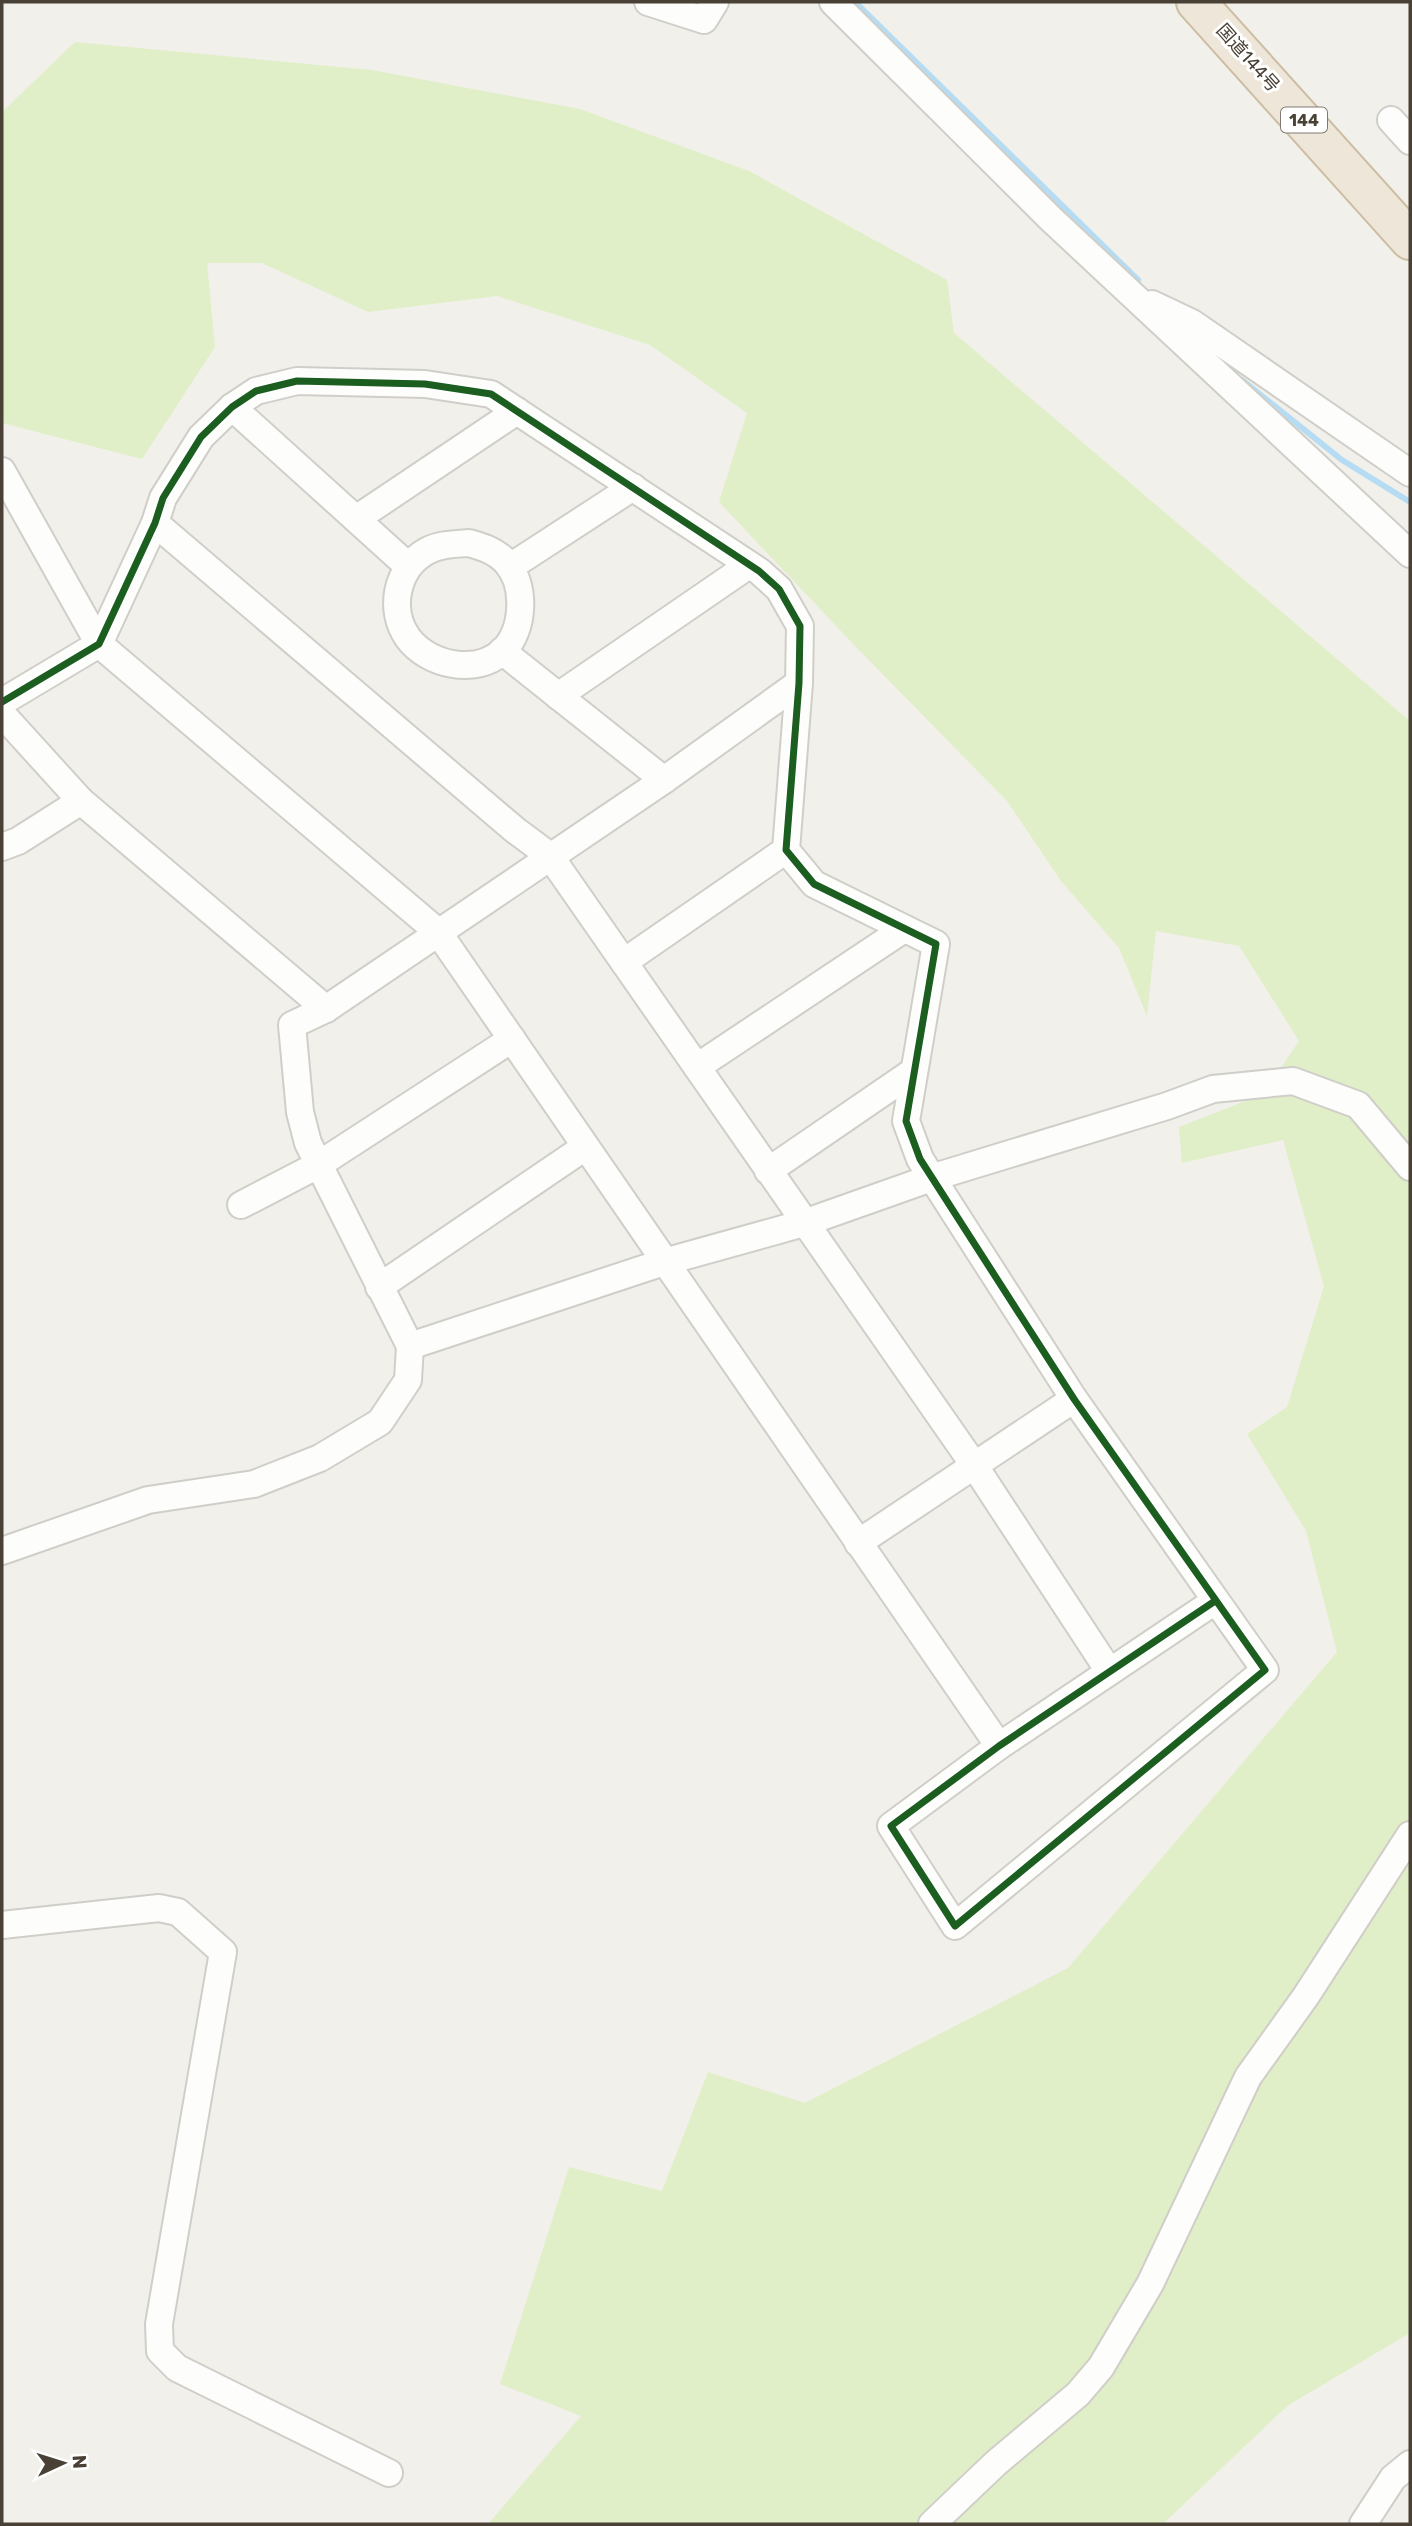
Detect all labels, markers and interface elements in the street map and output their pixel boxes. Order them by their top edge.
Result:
street label: 国道144号 [1212,19,1284,97]
road number: 144 [1281,108,1327,132]
north arrow [28,2428,98,2498]
text: N [68,2454,91,2469]

